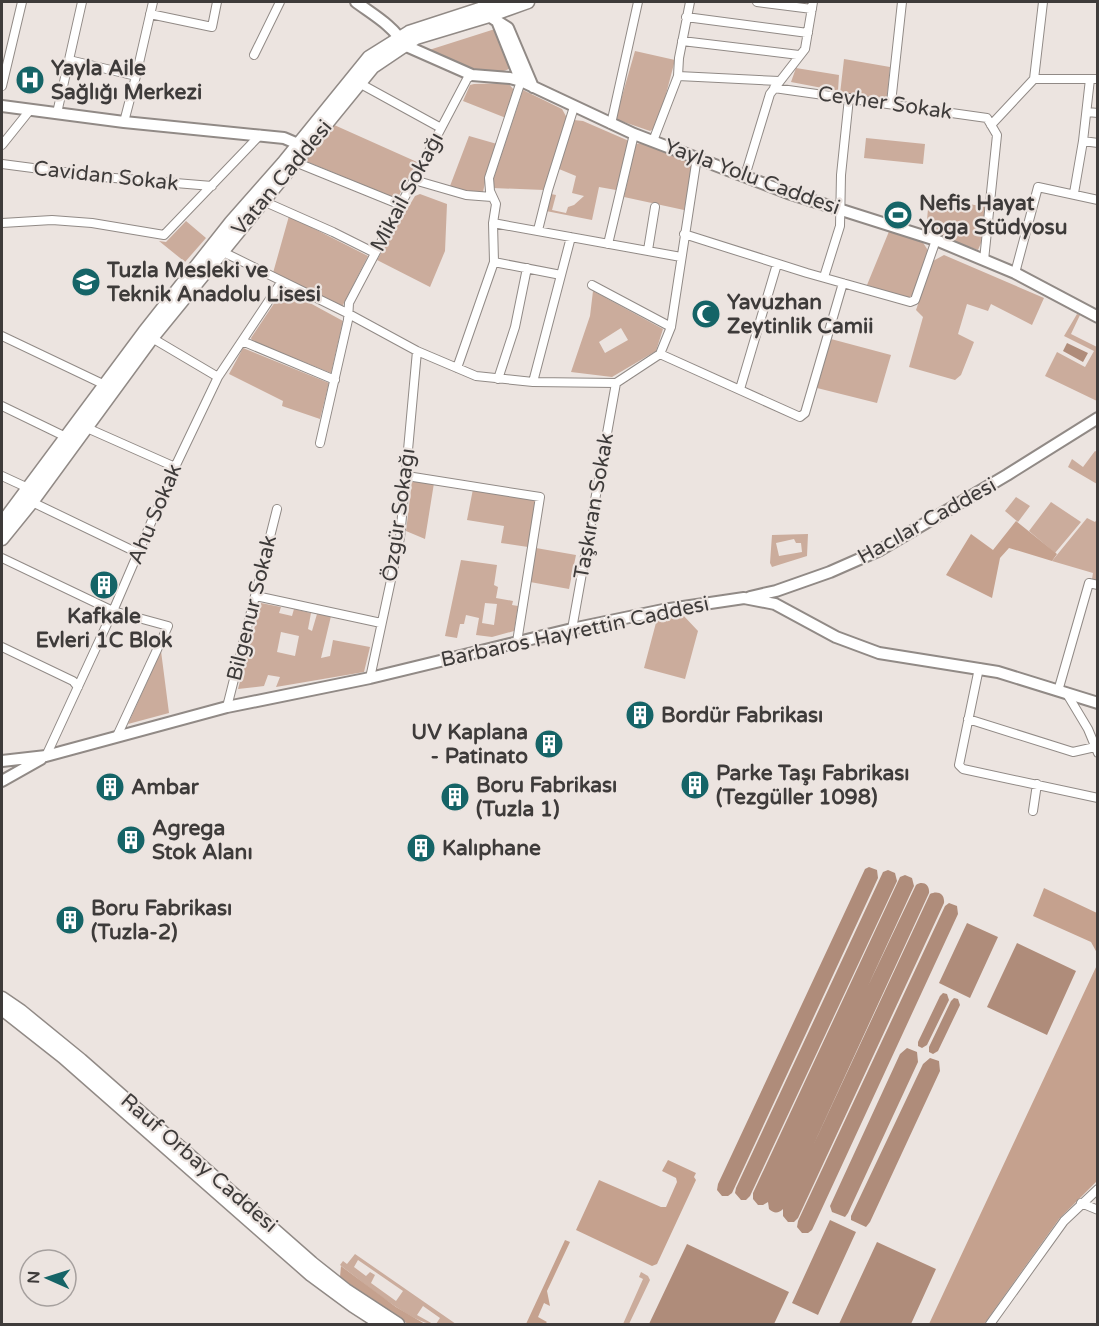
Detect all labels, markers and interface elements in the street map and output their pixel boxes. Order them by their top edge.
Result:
place label: Yayla Aile Sağlığı Merkezi [51,56,202,105]
hospital icon: Yayla Aile Sağlığı Merkezi [14,64,46,96]
street label: Cevher Sokak [816,81,954,125]
street label: Vatan Caddesi [226,115,338,241]
street label: Mikail Sokağı [365,128,449,256]
street label: Yayla Yolu Caddesi [661,134,843,220]
street label: Cavidan Sokak [32,156,180,196]
place label: Nefis Hayat Yoga Stüdyosu [919,191,1067,240]
sports icon: Nefis Hayat Yoga Stüdyosu [882,199,914,231]
place label: Tuzla Mesleki ve Teknik Anadolu Lisesi [106,258,321,307]
school or university icon: Tuzla Mesleki ve Teknik Anadolu Lisesi [70,266,102,298]
place label: Yavuzhan Zeytinlik Camii [727,290,873,339]
mosque icon: Yavuzhan Zeytinlik Camii [690,298,722,330]
street label: Taşkıran Sokak [569,431,619,581]
street label: Özgür Sokağı [377,447,421,583]
street label: Ahu Sokak [123,460,187,568]
street label: Hacılar Caddesi [853,473,1001,569]
street label: Bilgenur Sokak [222,533,282,683]
building icon: Kafkale Evleri 1C Blok [88,569,120,601]
street label: Barbaros Hayrettin Caddesi [439,591,711,673]
place label: Kafkale Evleri 1C Blok [35,604,173,653]
building icon: Bordür Fabrikası [624,699,656,731]
place label: Bordür Fabrikası [661,703,823,728]
place label: UV Kaplana - Patinato [411,720,528,769]
building icon: UV Kaplana - Patinato [533,728,565,760]
place label: Parke Taşı Fabrikası (Tezgüller 1098) [716,761,910,810]
building icon: Parke Taşı Fabrikası (Tezgüller 1098) [679,769,711,801]
building icon: Ambar [94,771,126,803]
place label: Boru Fabrikası (Tuzla 1) [476,773,617,822]
place label: Ambar [131,775,200,800]
building icon: Boru Fabrikası (Tuzla 1) [439,781,471,813]
place label: Agrega Stok Alanı [152,816,253,865]
building icon: Agrega Stok Alanı [115,824,147,856]
building icon: Kalıphane [405,832,437,864]
place label: Kalıphane [442,836,541,861]
place label: Boru Fabrikası (Tuzla-2) [91,896,232,945]
building icon: Boru Fabrikası (Tuzla-2) [54,904,86,936]
street label: Rauf Orbay Caddesi [115,1088,283,1238]
north arrow [18,1248,78,1308]
text: N [24,1270,44,1284]

